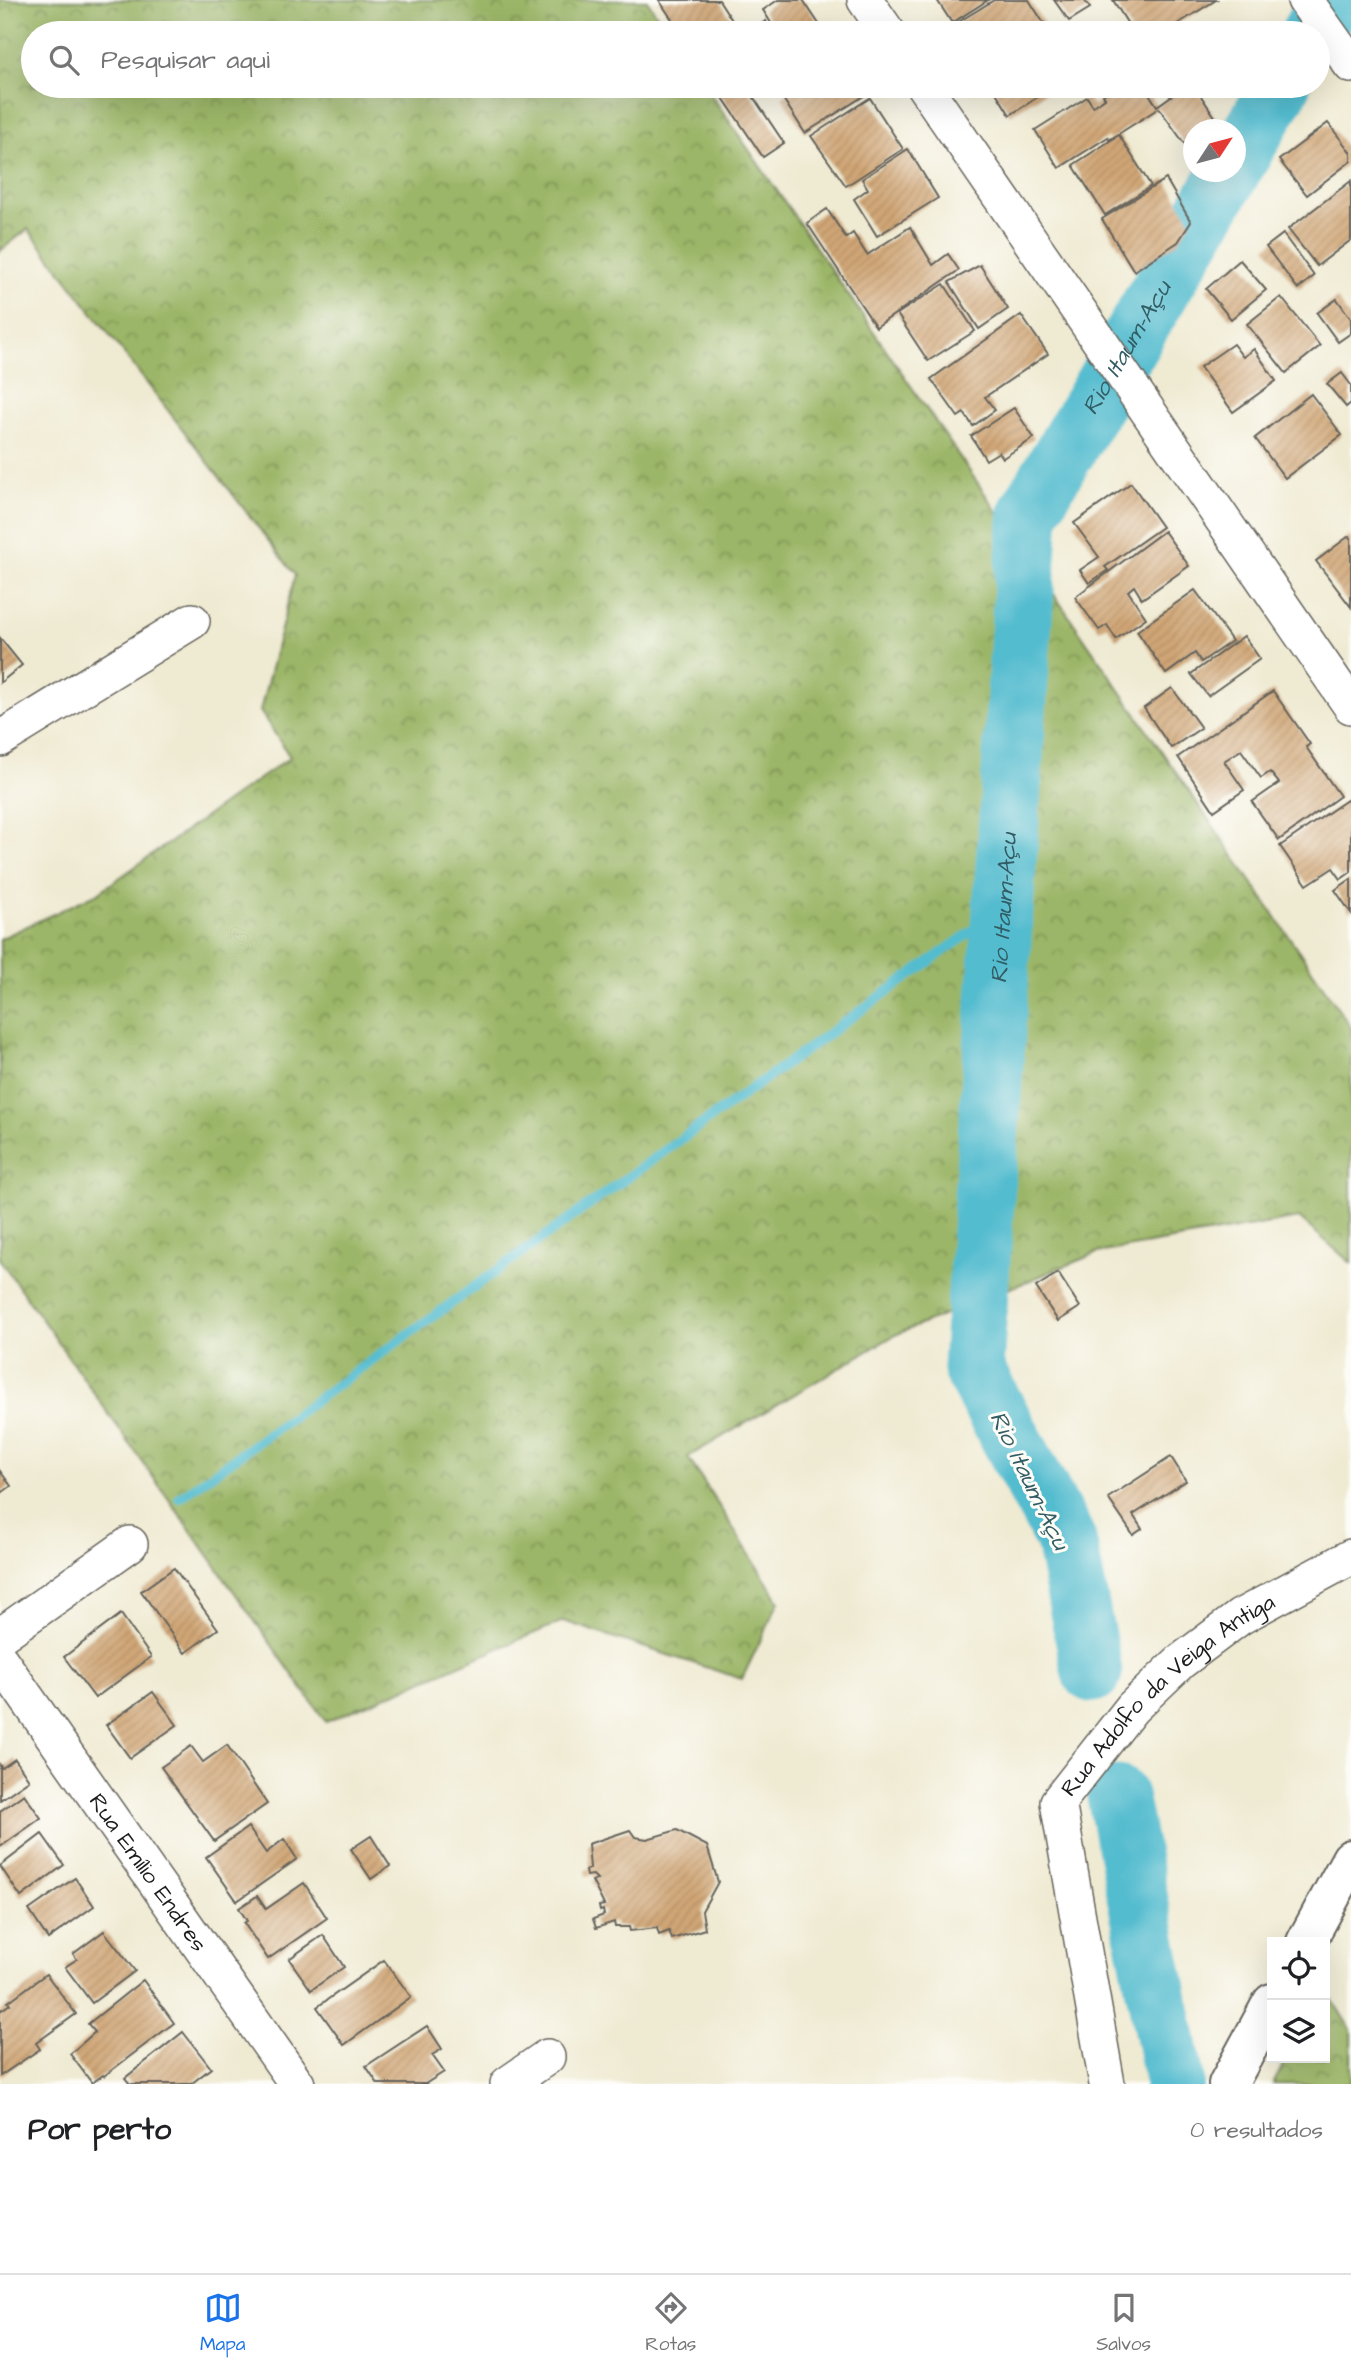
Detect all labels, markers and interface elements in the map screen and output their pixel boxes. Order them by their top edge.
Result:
search box [21,21,1330,98]
icon: search [45,41,83,79]
text: Pesquisar aqui [101,42,270,78]
north arrow [1183,119,1246,182]
water label: Rio Itaum-Açu [1074,273,1181,421]
water label: Rio Itaum-Açu [982,830,1026,984]
water label: Rio Itaum-Açu [981,1405,1078,1557]
street label: Rua Adolfo da Veiga Antiga [1053,1586,1281,1803]
street label: Rua Emílio Endres [81,1787,215,1958]
map controls [1267,1937,1330,2063]
button: locate [1267,1937,1330,2000]
button: layers [1267,2000,1330,2063]
text: Por perto [28,2109,171,2151]
text: 0 resultados [1190,2114,1323,2146]
tab: Mapa [200,2289,246,2358]
tab: Rotas [645,2289,696,2358]
tab: Salvos [1096,2289,1151,2358]

